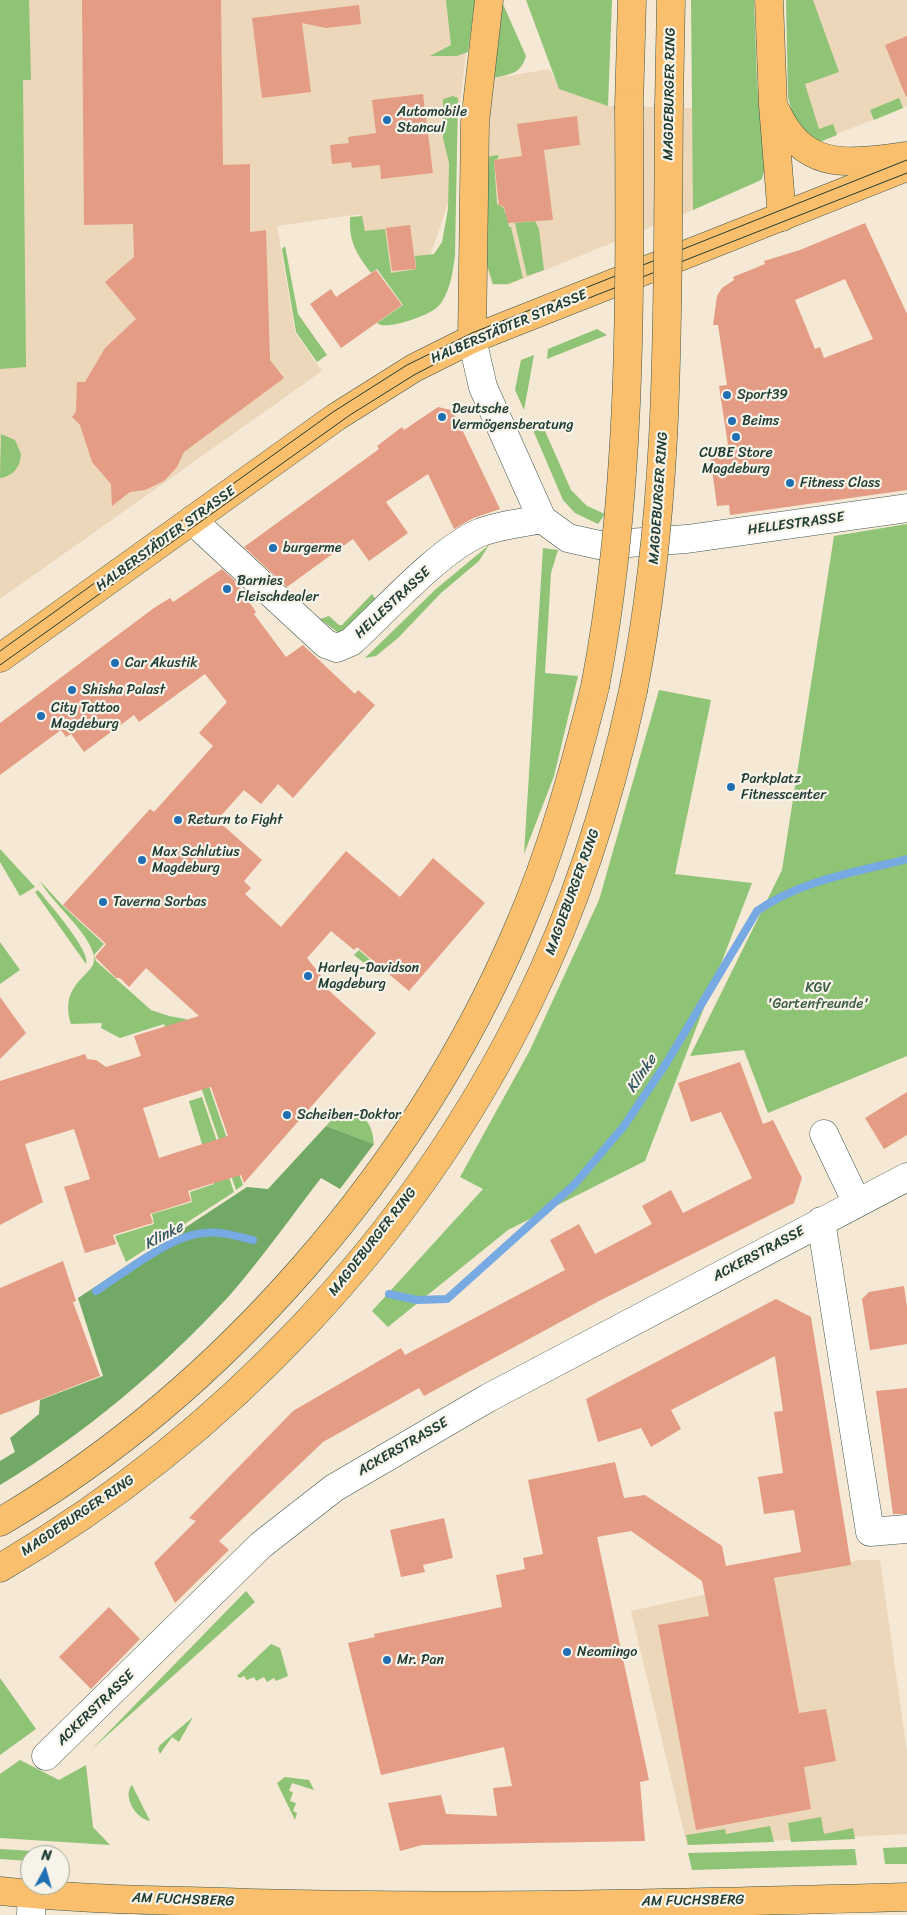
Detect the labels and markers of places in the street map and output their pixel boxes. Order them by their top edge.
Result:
place label: Automobile Stancul [397,104,467,136]
marker: Automobile Stancul [381,114,393,126]
place label: Sport39 [737,387,788,403]
marker: Sport39 [721,389,733,401]
place label: Deutsche Vermögensberatung [452,401,574,434]
marker: Deutsche Vermögensberatung [436,411,448,423]
place label: Beims [742,413,779,429]
marker: Beims [726,415,738,427]
marker: CUBE Store Magdeburg [730,431,742,443]
place label: CUBE Store Magdeburg [699,445,773,478]
place label: Fitness Class [800,475,880,491]
marker: Fitness Class [784,477,796,489]
place label: burgerme [283,540,341,556]
marker: burgerme [267,542,279,554]
place label: Barnies Fleischdealer [237,573,319,606]
marker: Barnies Fleischdealer [221,583,233,595]
place label: Car Akustik [125,655,198,671]
marker: Car Akustik [109,657,121,669]
place label: Shisha Palast [82,682,165,698]
marker: Shisha Palast [66,684,78,696]
place label: City Tattoo Magdeburg [51,700,120,732]
marker: City Tattoo Magdeburg [35,710,47,722]
place label: Parkplatz Fitnesscenter [741,771,826,804]
marker: Parkplatz Fitnesscenter [725,781,737,793]
place label: Return to Fight [188,812,283,828]
marker: Return to Fight [172,814,184,826]
place label: Max Schlutius Magdeburg [152,844,240,876]
marker: Max Schlutius Magdeburg [136,854,148,866]
place label: Taverna Sorbas [113,894,206,910]
marker: Taverna Sorbas [97,896,109,908]
place label: Harley-Davidson Magdeburg [318,960,419,992]
marker: Harley-Davidson Magdeburg [302,970,314,982]
place label: Scheiben-Doktor [297,1107,401,1123]
marker: Scheiben-Doktor [281,1109,293,1121]
place label: Neomingo [577,1644,637,1660]
marker: Neomingo [561,1646,573,1658]
place label: Mr. Pan [397,1652,444,1668]
marker: Mr. Pan [381,1654,393,1666]

